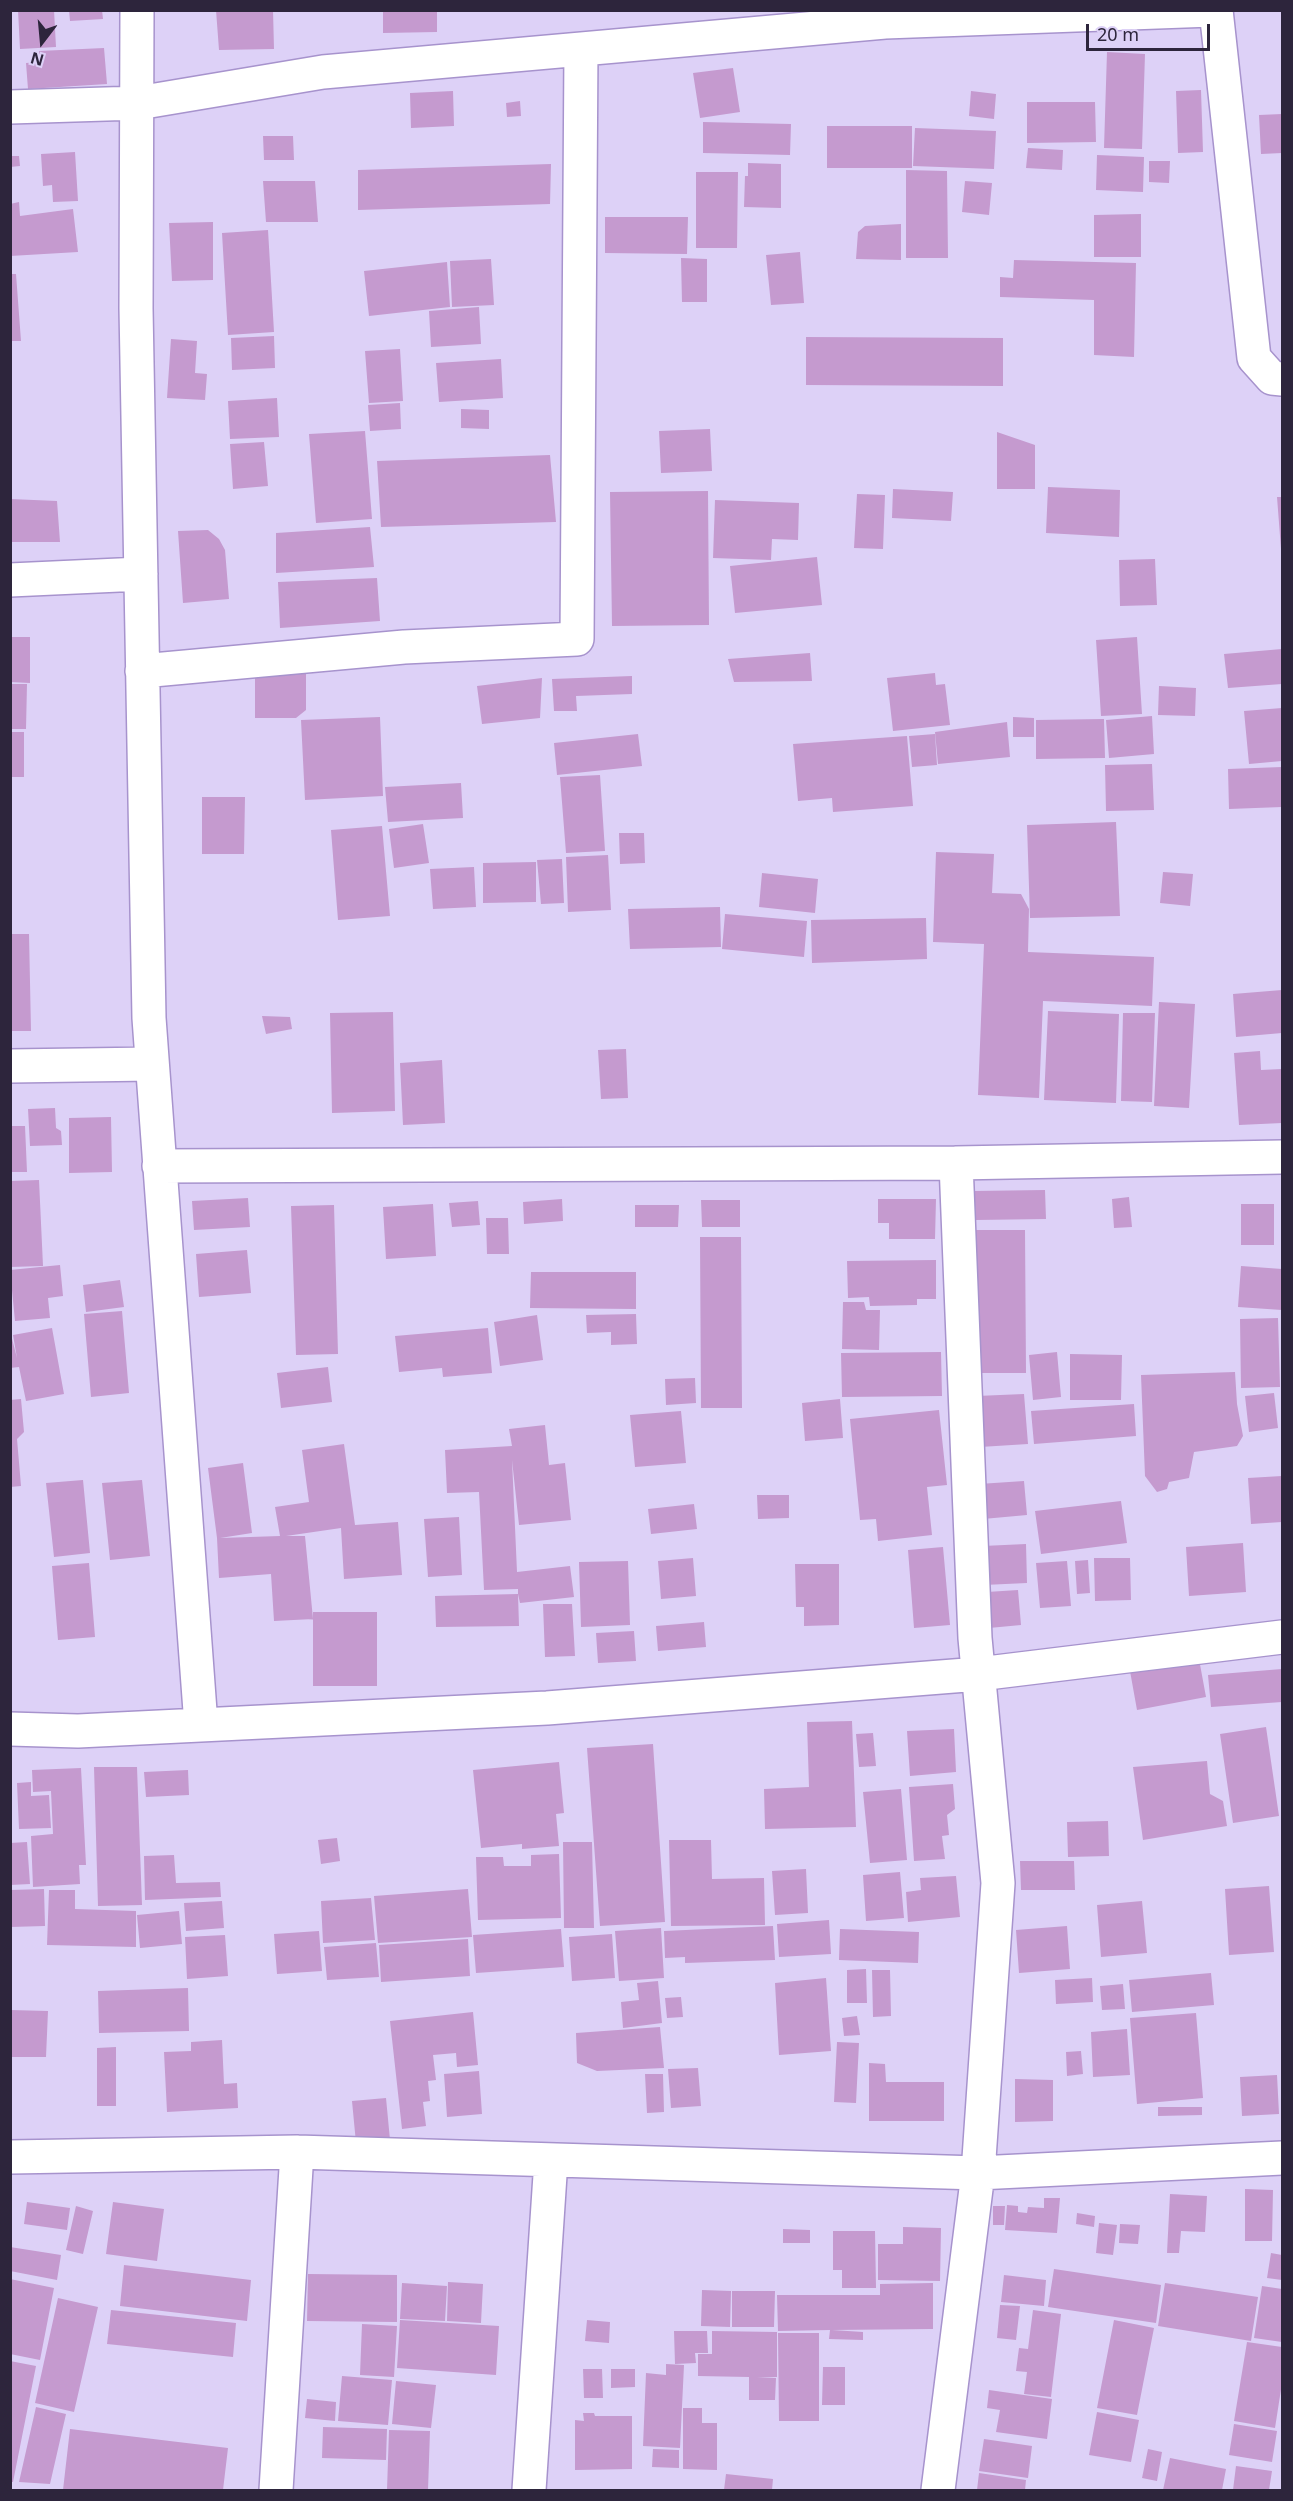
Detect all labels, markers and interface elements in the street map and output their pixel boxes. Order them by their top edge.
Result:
north arrow [12,12,72,72]
scale bar [1089,12,1214,50]
text: 20 m [1097,22,1139,46]
text: N [28,47,46,72]

